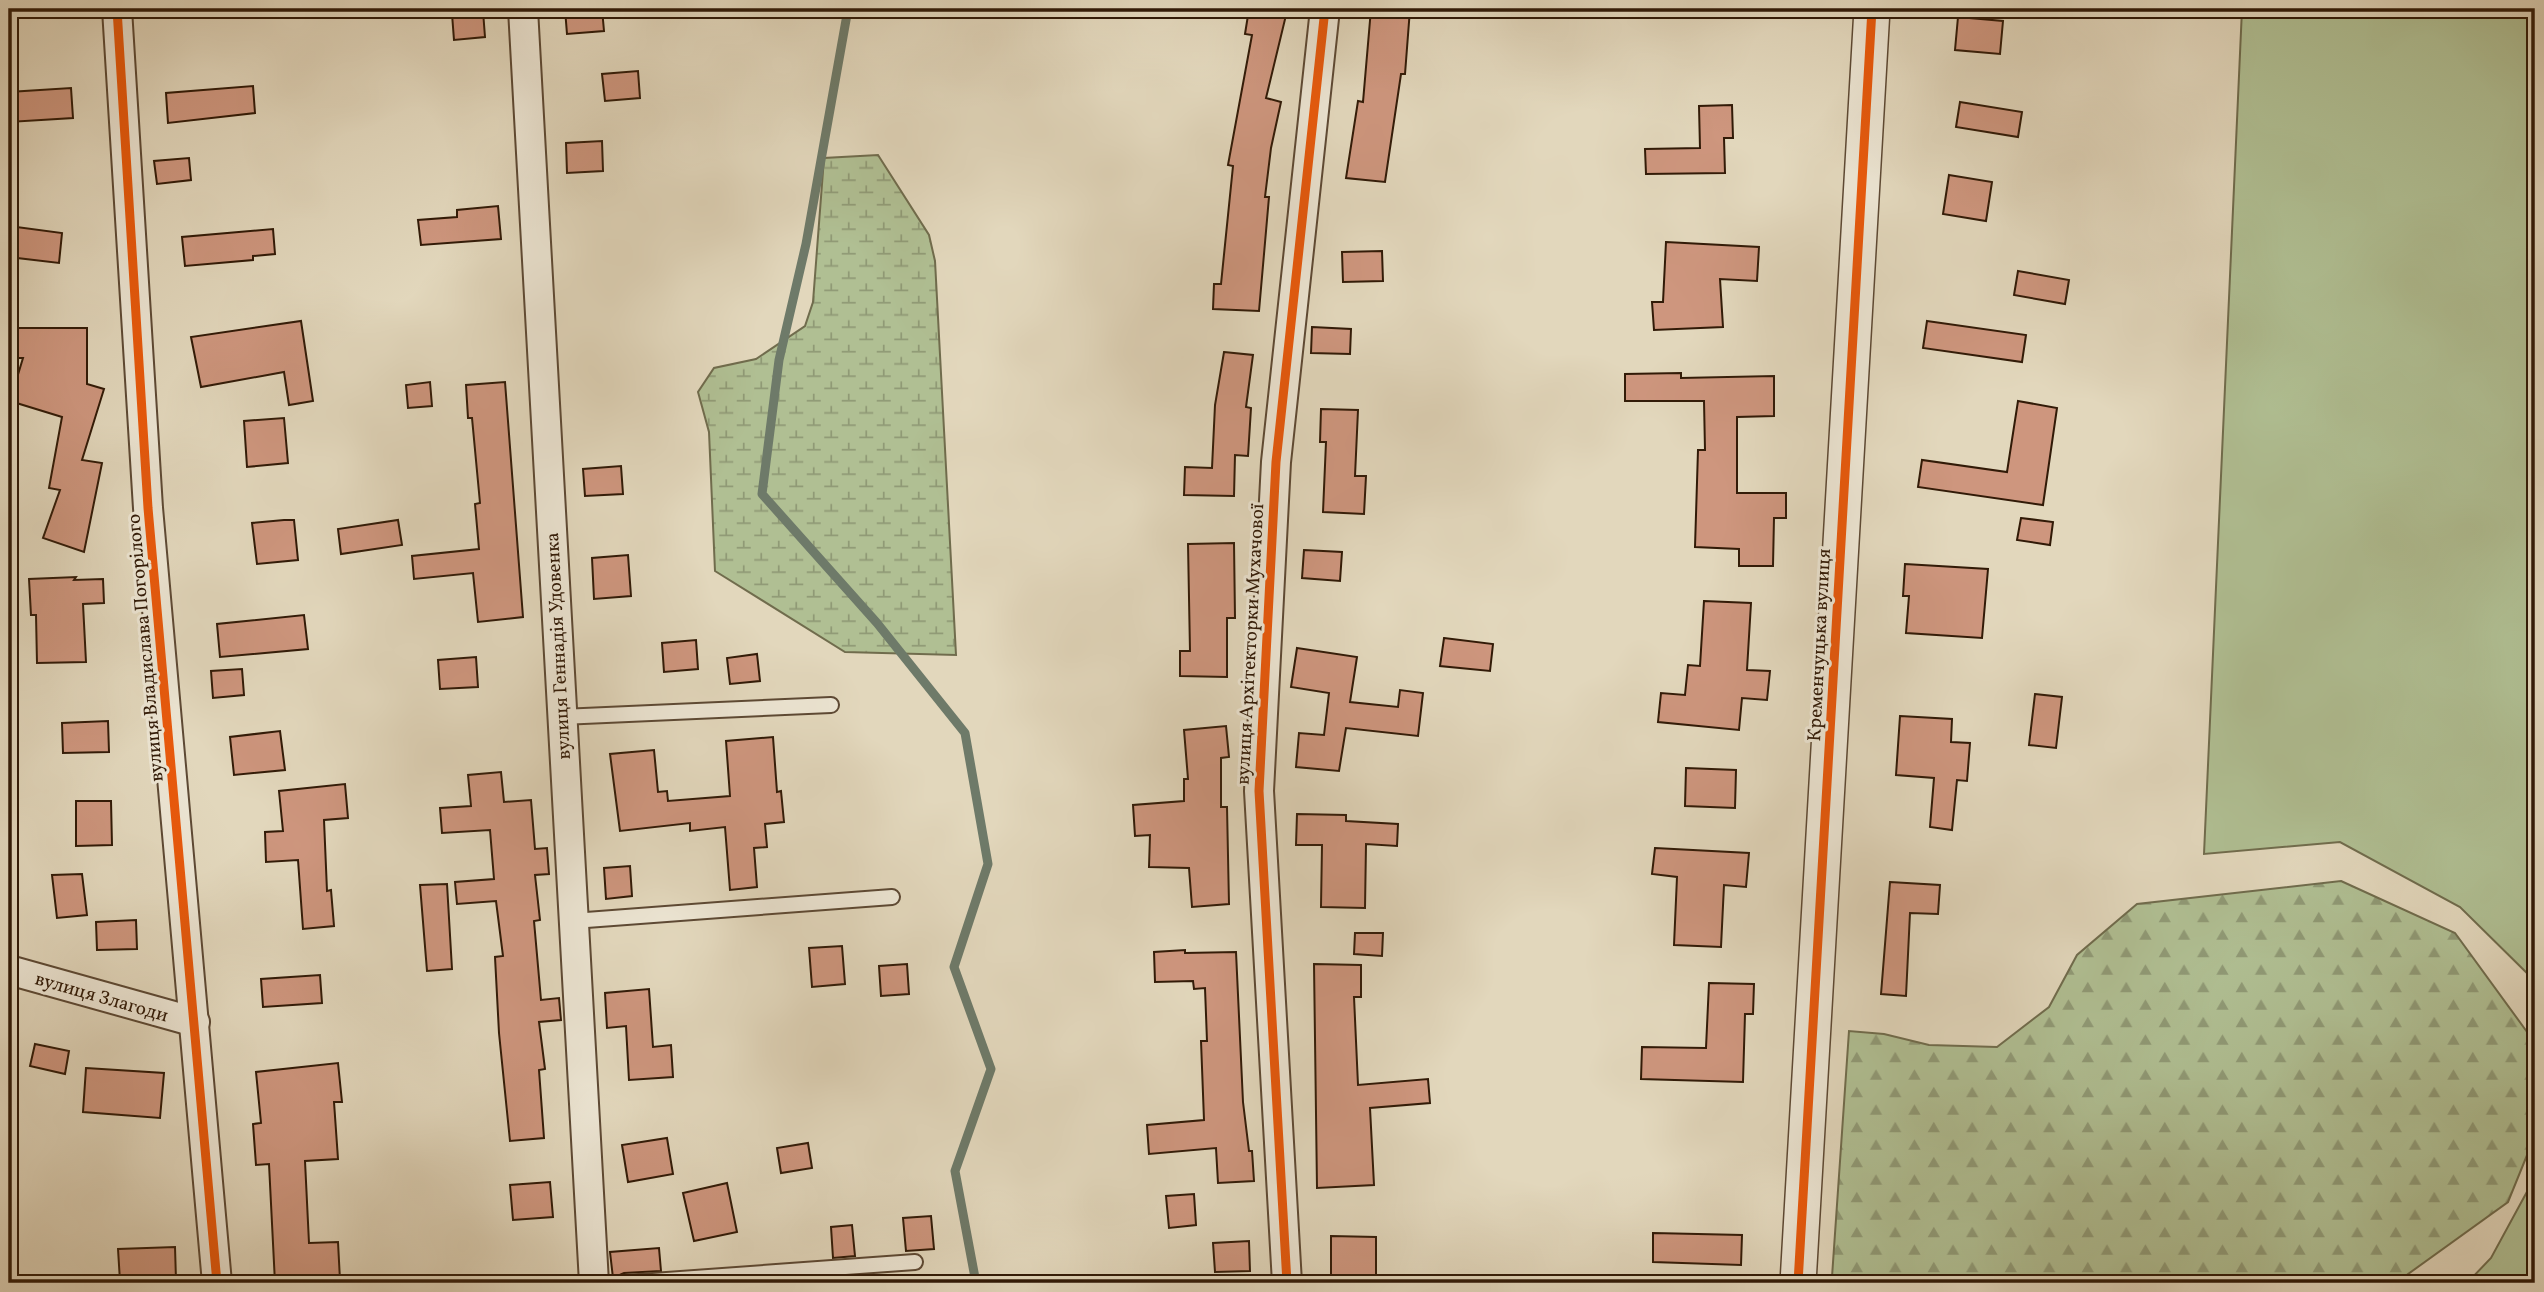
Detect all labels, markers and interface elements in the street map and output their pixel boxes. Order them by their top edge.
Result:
street label: вулиця Архітекторки Мухачової [1231,503,1271,785]
street label: вулиця Владислава Погорілого [121,513,171,783]
street label: вулиця Геннадія Удовенка [540,532,578,760]
street label: Кременчуцька вулиця [1802,548,1838,742]
street label: вулиця Злагоди [32,967,171,1029]

